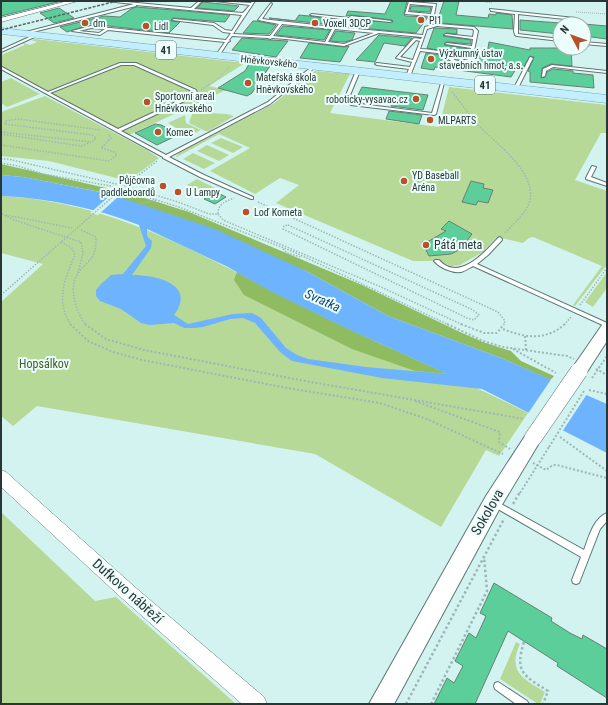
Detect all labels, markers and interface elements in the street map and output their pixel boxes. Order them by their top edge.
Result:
marker: PI1 [416,15,426,25]
place label: PI1 [429,15,442,26]
north arrow [552,16,592,56]
marker: dm [80,18,90,28]
place label: dm [93,18,106,29]
marker: Voxell 3DCP [310,18,320,28]
place label: Voxell 3DCP [323,18,371,29]
marker: Lidl [141,21,151,31]
place label: Lidl [154,21,168,32]
text: N [558,23,572,37]
road number: 41 [156,41,176,59]
place label: Výzkumný ústav stavebních hmot, a.s. [439,48,523,71]
street label: Hněvkovského [240,53,298,70]
marker: Výzkumný ústav stavebních hmot, a.s. [426,54,436,64]
place label: Mateřská škola Hněvkovského [256,72,317,95]
road number: 41 [475,76,495,94]
marker: Mateřská škola Hněvkovského [243,78,253,88]
place label: Sportovní areál Hněvkovského [155,91,215,114]
place label: roboticky-vysavac.cz [326,94,408,105]
marker: roboticky-vysavac.cz [411,94,421,104]
marker: Sportovní areál Hněvkovského [142,97,152,107]
marker: MLPARTS [425,115,435,125]
place label: MLPARTS [438,115,476,126]
marker: Komec [153,127,163,137]
place label: Komec [166,127,194,138]
place label: YD Baseball Aréna [412,170,459,193]
place label: Půjčovna paddleboardů [101,175,155,198]
marker: YD Baseball Aréna [399,176,409,186]
marker: Půjčovna paddleboardů [158,181,168,191]
marker: U Lampy [173,187,183,197]
place label: U Lampy [186,187,220,198]
marker: Loď Kometa [241,207,251,217]
place label: Loď Kometa [254,207,302,218]
place label: Pátá meta [434,238,483,252]
marker: Pátá meta [421,240,431,250]
water label: Svratka [303,286,343,315]
park label: Hopsálkov [19,357,69,371]
street label: Sokolova [467,486,507,538]
street label: Dufkovo nábřeží [90,555,167,627]

